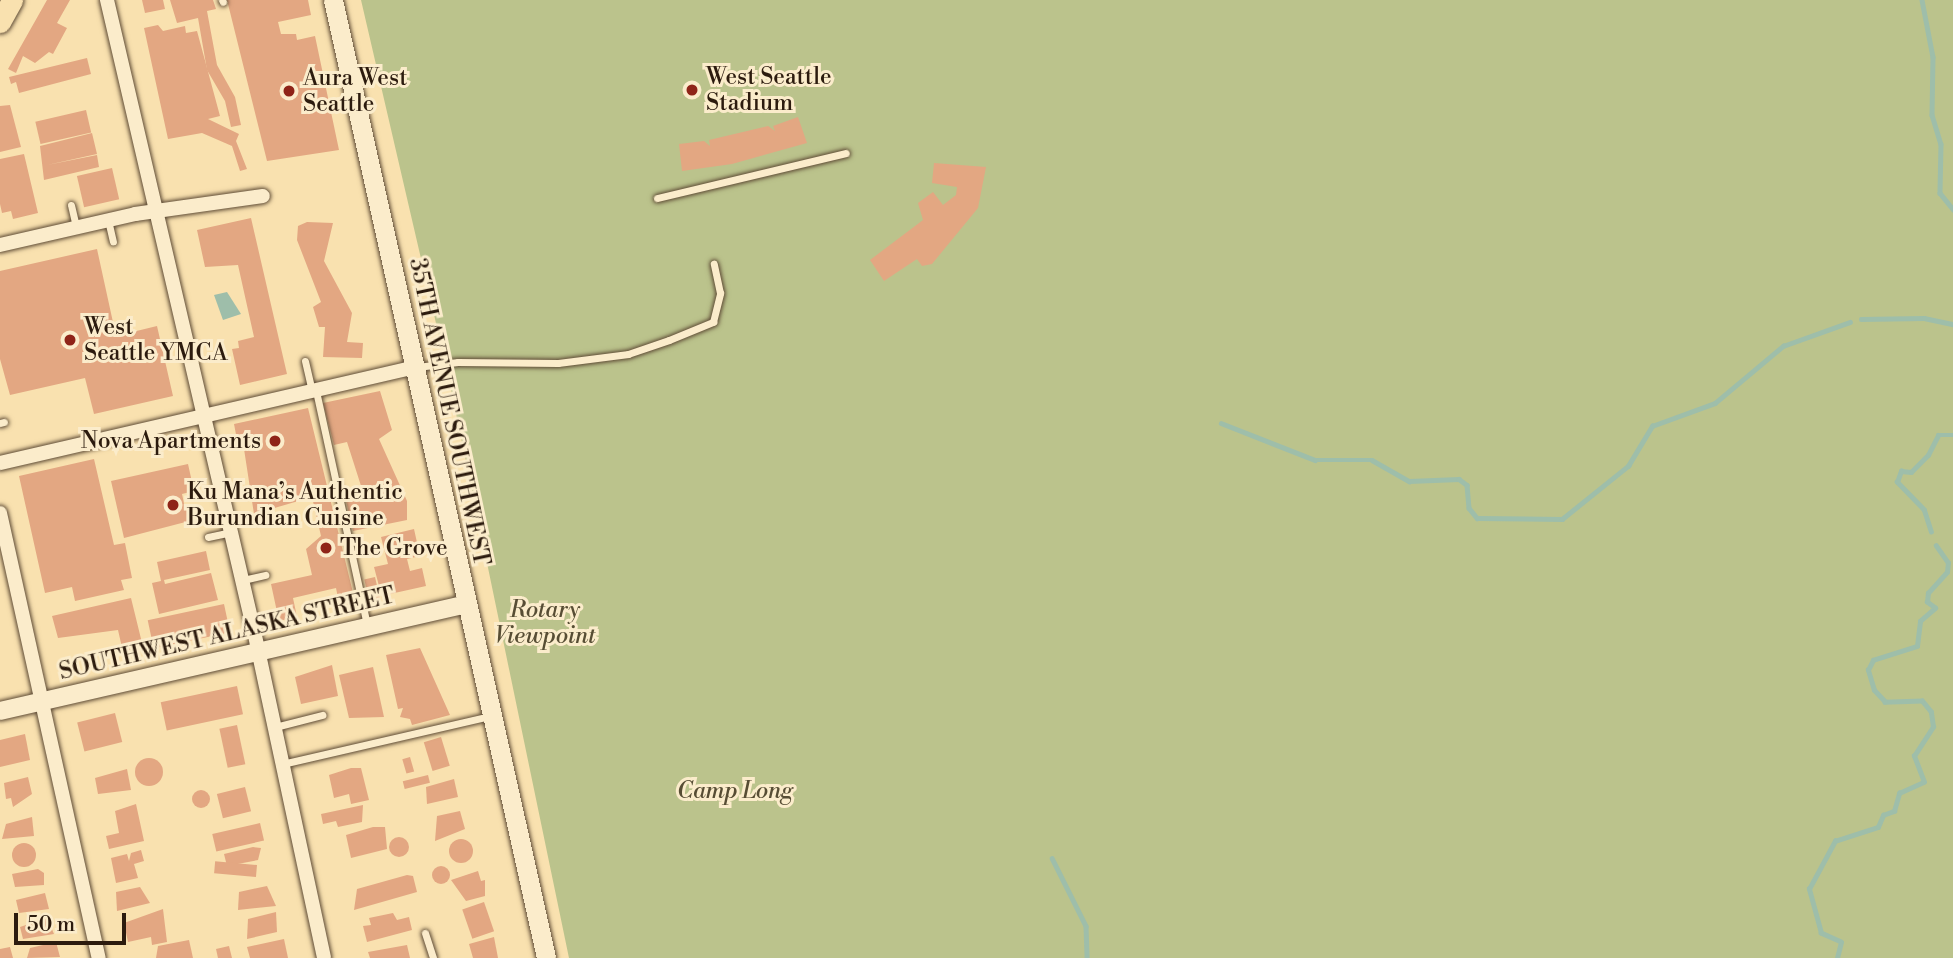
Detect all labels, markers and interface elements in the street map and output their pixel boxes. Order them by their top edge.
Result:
place label: West Seattle Stadium [706,63,832,117]
place label: Aura West Seattle [303,64,407,118]
marker: West Seattle Stadium [684,82,700,98]
marker: Aura West Seattle [281,83,297,99]
street label: 35TH AVENUE SOUTHWEST [403,256,495,568]
place label: West Seattle YMCA [84,313,228,367]
marker: West Seattle YMCA [62,332,78,348]
place label: Nova Apartments [81,427,261,455]
marker: Nova Apartments [267,433,283,449]
place label: Ku Mana’s Authentic Burundian Cuisine [187,478,403,532]
marker: Ku Mana’s Authentic Burundian Cuisine [165,497,181,513]
place label: The Grove [340,534,448,562]
marker: The Grove [318,540,334,556]
street label: SOUTHWEST ALASKA STREET [57,582,397,686]
park label: Rotary Viewpoint [494,596,596,650]
park label: Camp Long [677,777,793,805]
scale bar [18,898,130,942]
text: 50 m [27,912,75,938]

